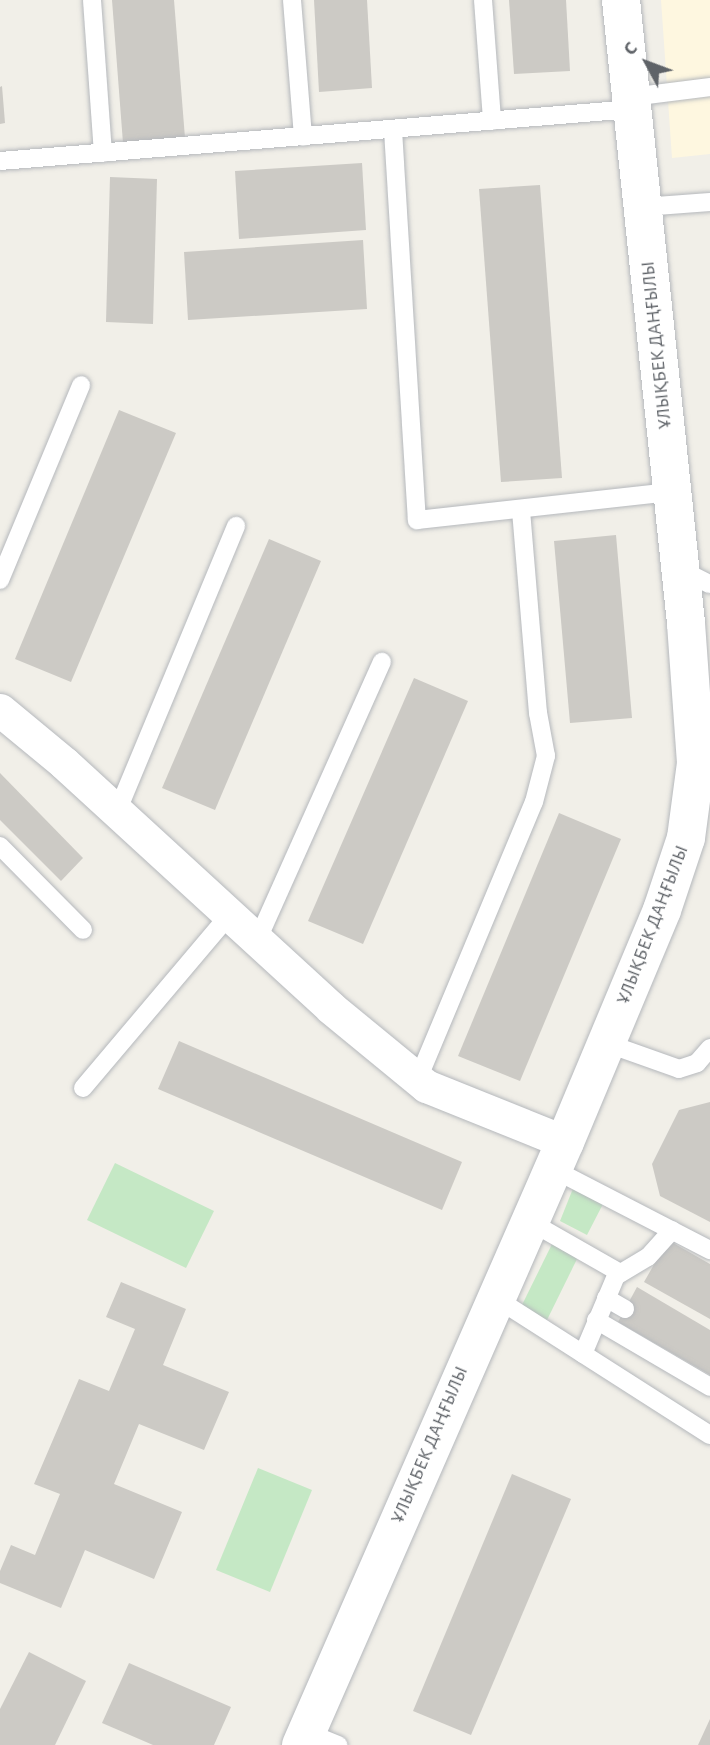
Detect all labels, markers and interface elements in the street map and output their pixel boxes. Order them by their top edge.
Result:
north arrow [612,28,682,98]
text: С [620,39,641,59]
street label: ҰЛЫҚБЕК ДАҢҒЫЛЫ [637,260,677,430]
street label: ҰЛЫҚБЕК ДАҢҒЫЛЫ [612,842,694,1008]
street label: ҰЛЫҚБЕК ДАҢҒЫЛЫ [387,1363,473,1527]

